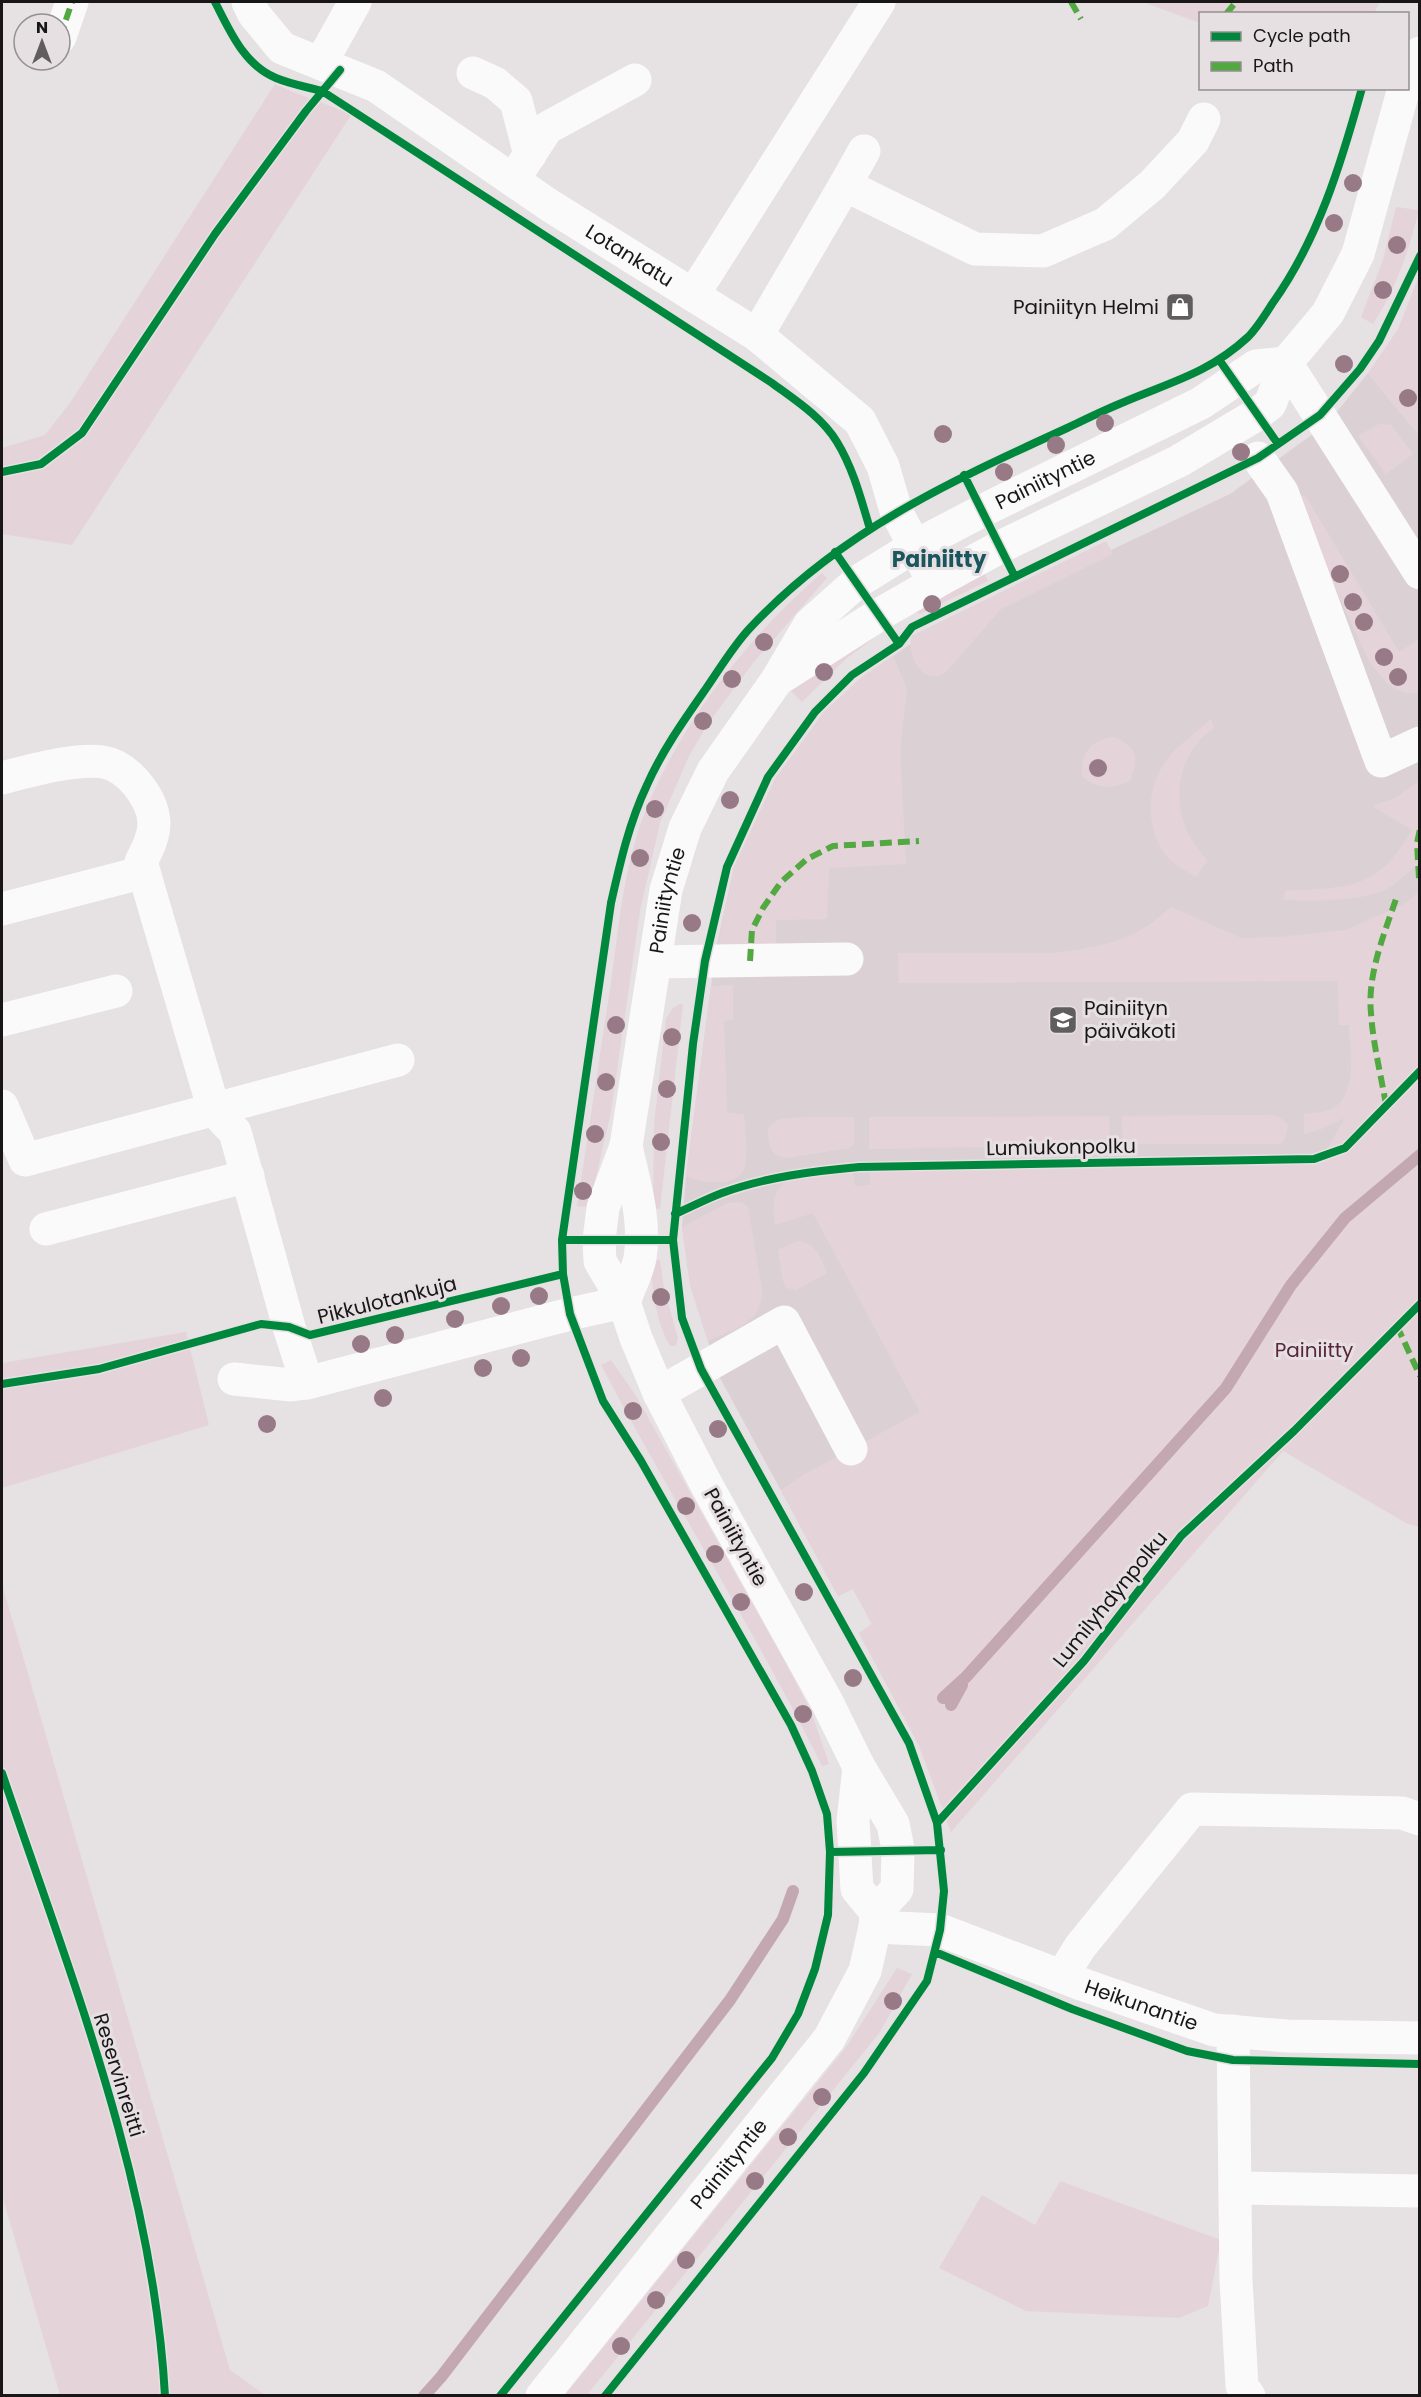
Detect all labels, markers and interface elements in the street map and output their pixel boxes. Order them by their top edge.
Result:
north arrow [12,12,72,72]
legend [1199,12,1409,90]
text: N [36,16,48,39]
text: Cycle path [1253,23,1351,48]
text: Path [1253,53,1294,78]
street label: Lotankatu [580,217,679,294]
shop icon: Painiityn Helmi [1164,291,1196,323]
place label: Painiityn Helmi [1013,293,1159,321]
street label: Painiityntie [990,443,1100,516]
district label: Painiitty [892,544,986,575]
street label: Painiityntie [642,843,692,956]
place label: Painiityn päiväkoti [1084,994,1176,1045]
school or university icon: Painiityn päiväkoti [1047,1004,1079,1036]
street label: Lumiukonpolku [986,1132,1136,1162]
street label: Pikkulotankuja [314,1269,460,1331]
park label: Painiitty [1275,1336,1353,1364]
street label: Painiityntie [697,1483,775,1591]
street label: Lumilyhdynpolku [1046,1525,1174,1673]
street label: Heikunantie [1081,1972,1202,2037]
street label: Reservinreitti [87,2010,151,2140]
street label: Painiityntie [684,2113,774,2215]

